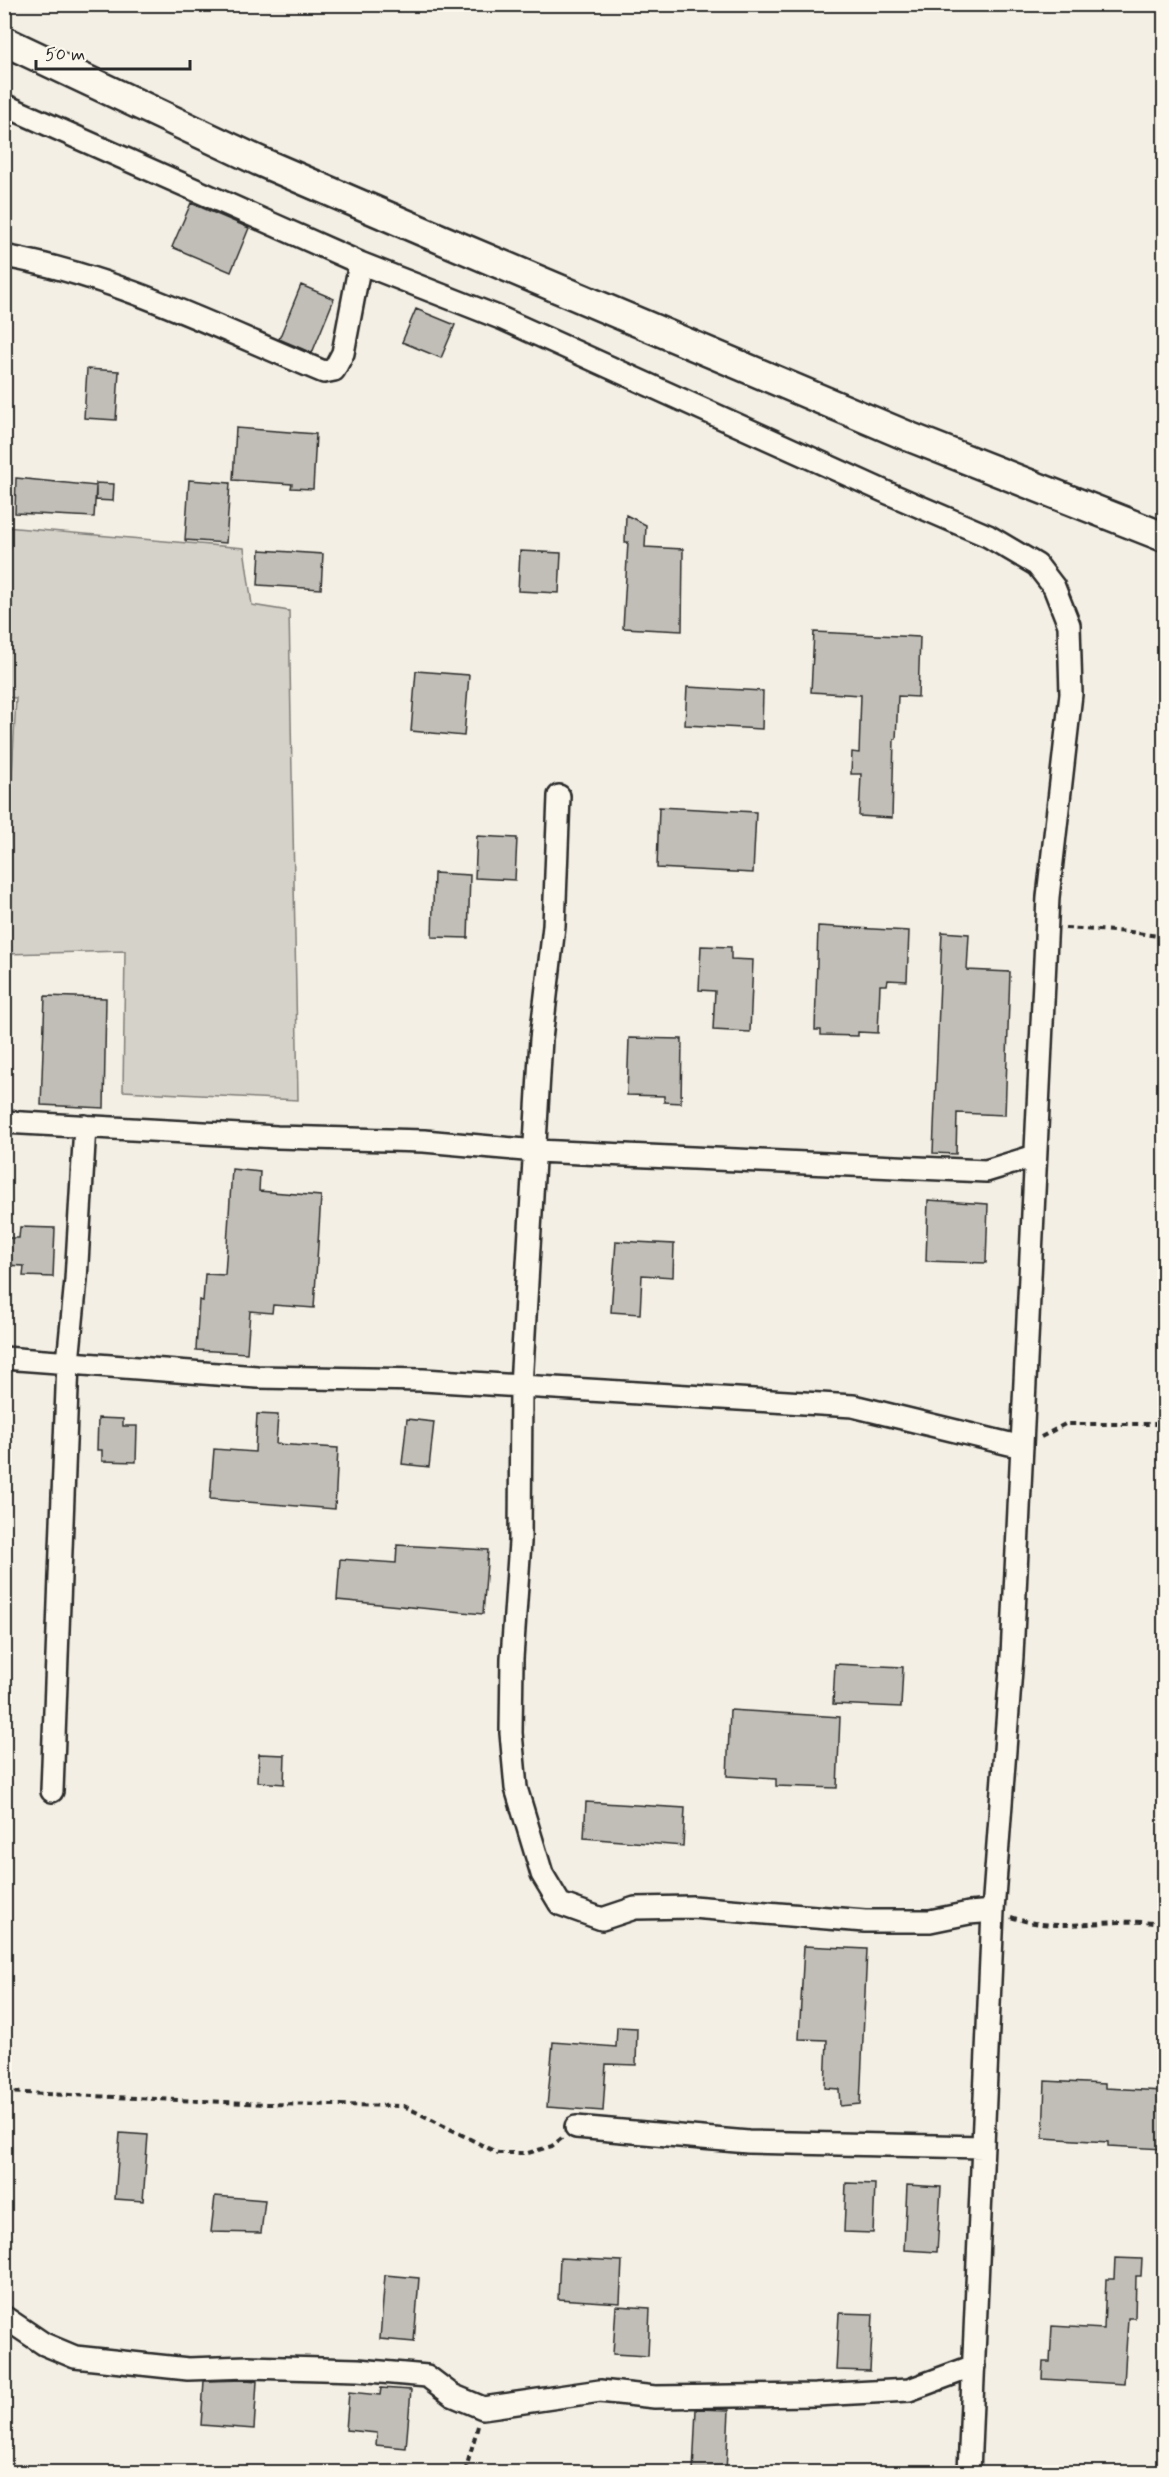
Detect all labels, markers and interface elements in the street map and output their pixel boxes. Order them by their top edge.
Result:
scale bar [36,33,190,71]
text: 50 m [45,43,85,67]

